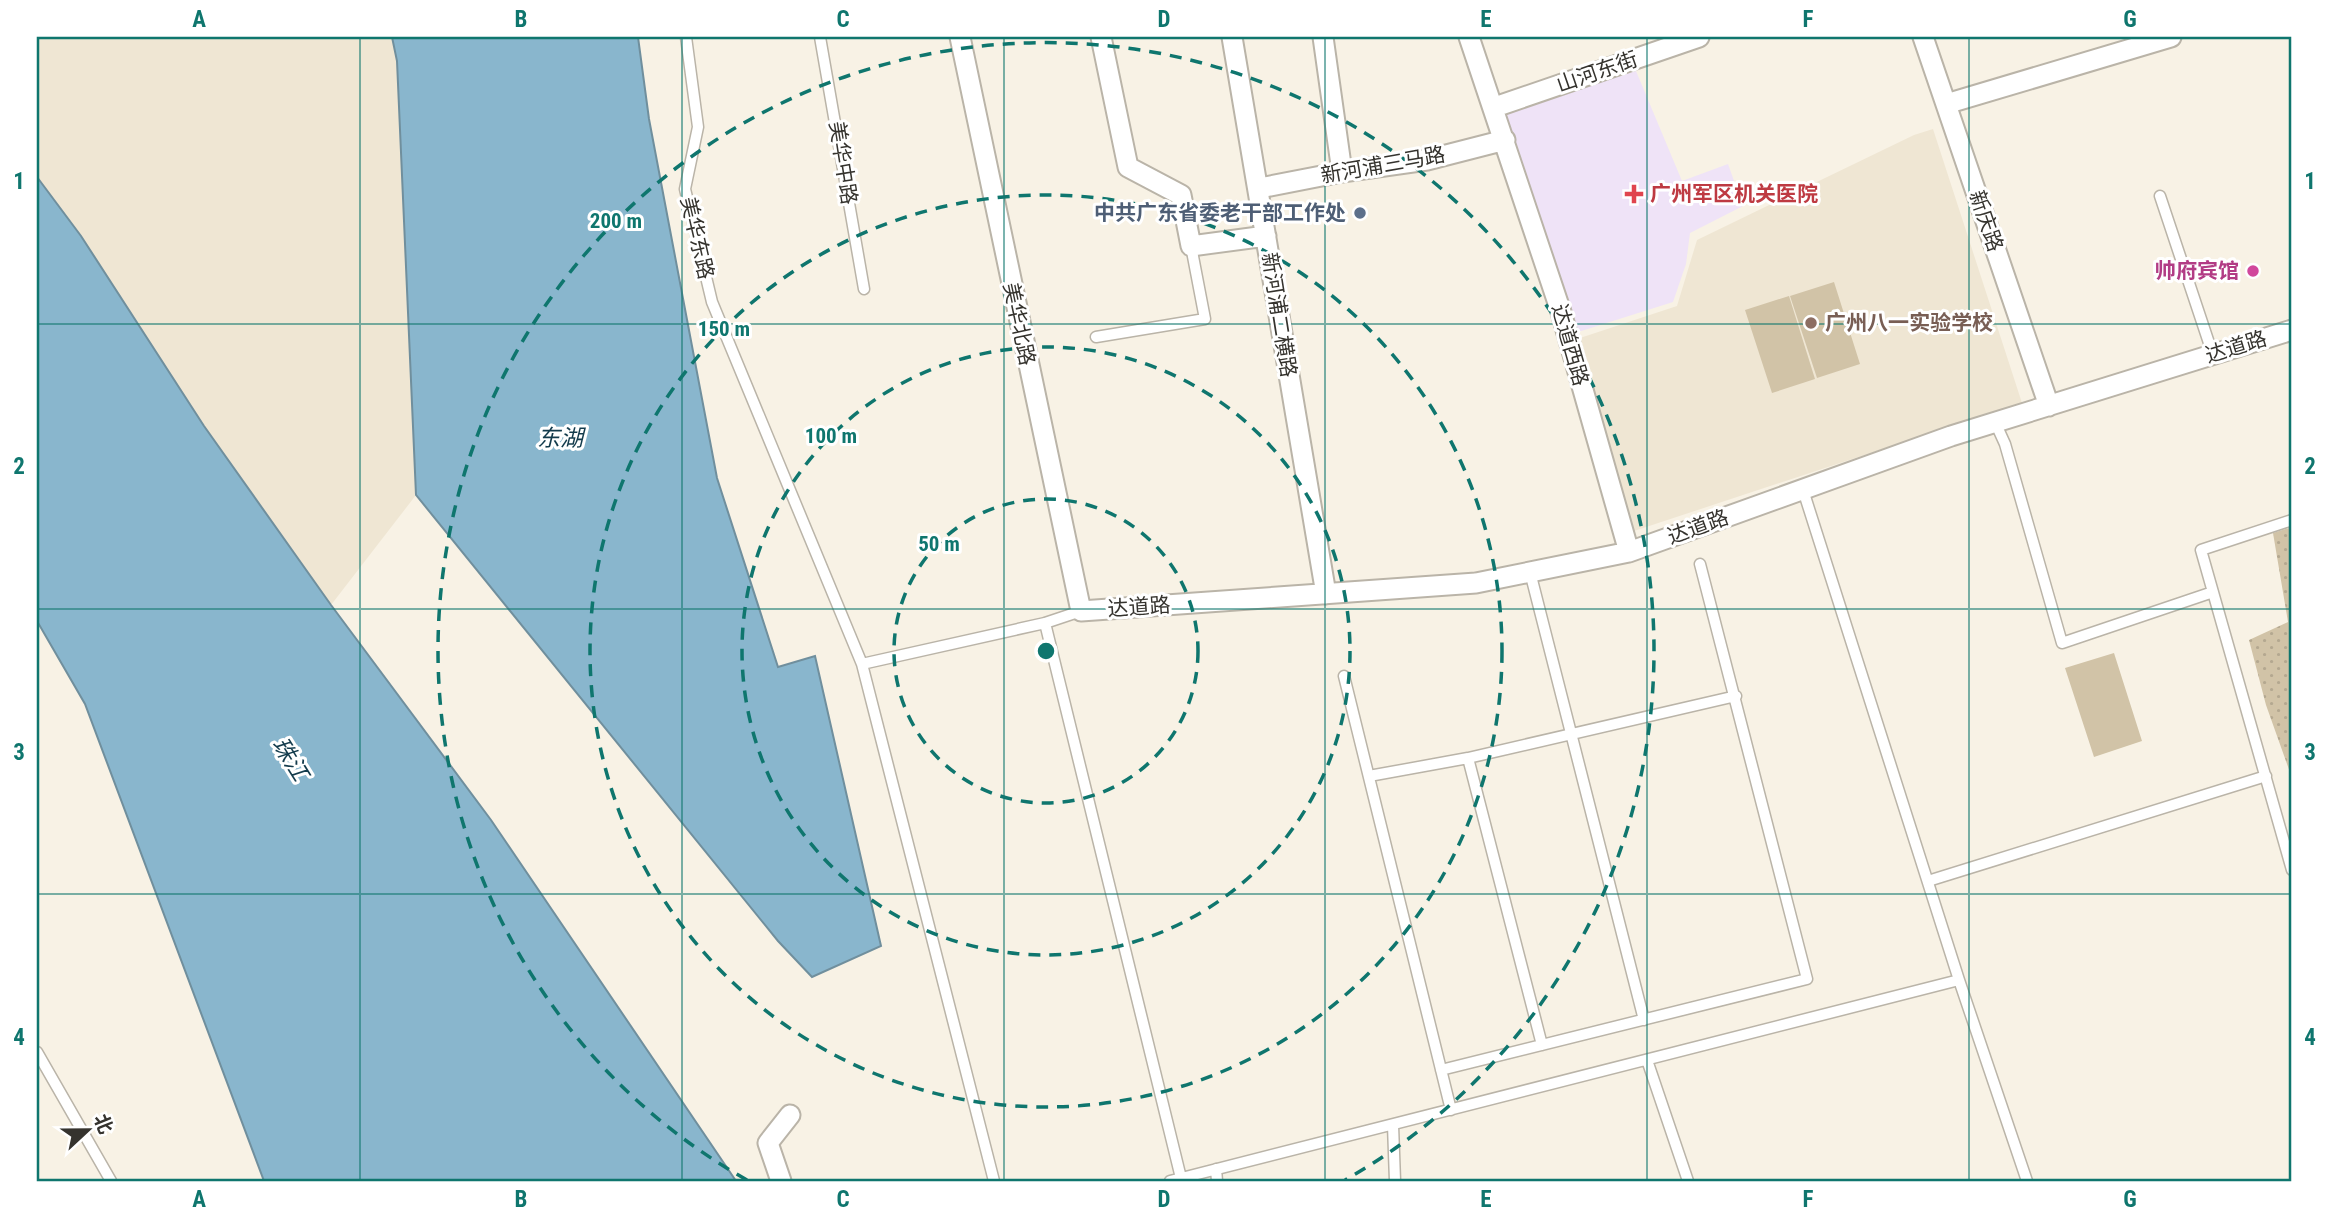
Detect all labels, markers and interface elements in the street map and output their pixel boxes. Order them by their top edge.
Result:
text: A [192,6,206,33]
text: B [515,6,527,33]
text: C [836,6,850,33]
text: D [1158,6,1171,33]
text: E [1480,6,1492,33]
text: F [1803,6,1814,33]
text: G [2123,6,2137,33]
street label: 山河东街 [1553,47,1641,97]
street label: 美华中路 [825,120,861,206]
street label: 新河浦三马路 [1319,142,1447,188]
text: 1 [13,168,25,195]
text: 1 [2304,168,2316,195]
place label: 广州军区机关医院 [1650,182,1818,206]
marker: 广州军区机关医院 [1624,184,1644,204]
street label: 新庆路 [1964,187,2008,255]
street label: 美华东路 [676,194,718,282]
place label: 中共广东省委老干部工作处 [1094,201,1346,225]
marker: 中共广东省委老干部工作处 [1352,205,1368,221]
text: 200 m [590,209,642,233]
street label: 新河浦二横路 [1257,251,1301,379]
place label: 帅府宾馆 [2155,259,2239,283]
marker: 帅府宾馆 [2245,263,2261,279]
street label: 美华北路 [999,280,1039,368]
street label: 达道西路 [1547,301,1593,389]
place label: 广州八一实验学校 [1825,311,1993,335]
marker: 广州八一实验学校 [1803,315,1819,331]
text: 150 m [698,317,750,341]
street label: 达道路 [2202,326,2270,368]
text: 100 m [805,424,857,448]
water label: 东湖 [537,425,586,452]
text: 2 [13,453,25,480]
text: 2 [2304,453,2316,480]
street label: 达道路 [1664,505,1732,549]
text: 50 m [918,532,960,556]
street label: 达道路 [1107,593,1171,621]
centre of rings [1034,639,1058,663]
water label: 珠江 [266,732,315,788]
text: 3 [13,739,25,766]
text: 3 [2304,739,2316,766]
text: 4 [13,1024,25,1051]
text: 4 [2304,1024,2316,1051]
north arrow [52,1096,122,1166]
text: 北 [89,1111,118,1137]
text: A [192,1186,206,1213]
text: B [515,1186,527,1213]
text: C [836,1186,850,1213]
text: D [1158,1186,1171,1213]
text: E [1480,1186,1492,1213]
text: F [1803,1186,1814,1213]
text: G [2123,1186,2137,1213]

